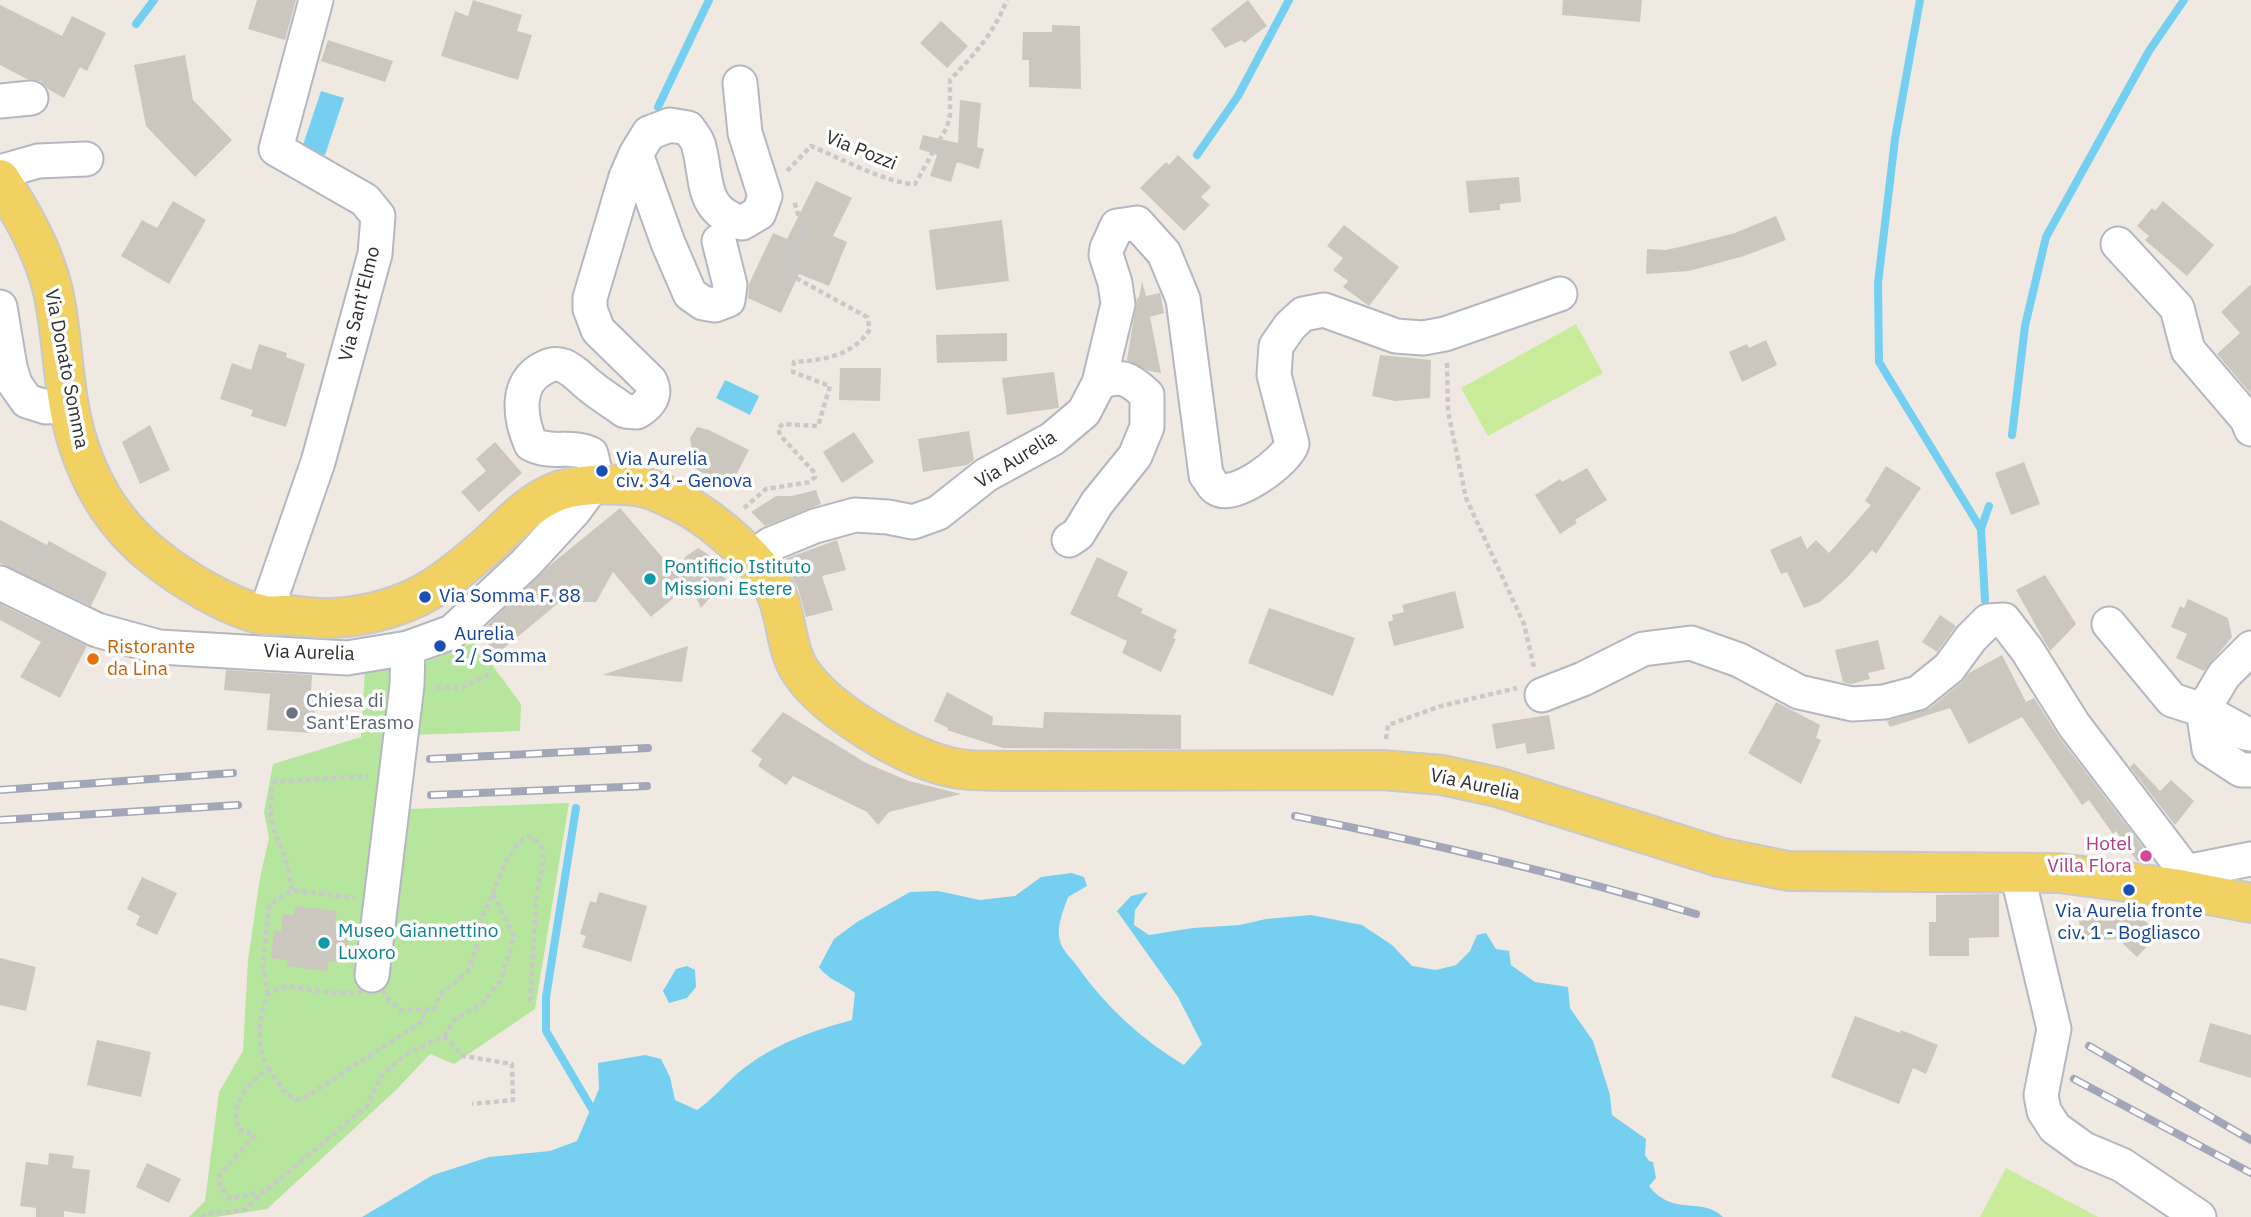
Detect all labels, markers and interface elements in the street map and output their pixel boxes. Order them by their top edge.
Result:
street label: Via Pozzi [822,126,900,176]
street label: Via Sant'Elmo [335,244,385,364]
street label: Via Donato Somma [39,287,93,451]
street label: Via Aurelia [971,426,1061,494]
place label: Via Aurelia civ. 34 - Genova [616,449,752,493]
marker: Via Aurelia civ. 34 - Genova [594,463,610,479]
place label: Pontificio Istituto Missioni Estere [664,557,811,601]
marker: Pontificio Istituto Missioni Estere [642,571,658,587]
place label: Via Somma F. 88 [439,586,581,608]
marker: Via Somma F. 88 [417,589,433,605]
place label: Aurelia 2 / Somma [454,624,547,668]
place label: Ristorante da Lina [107,637,195,681]
marker: Aurelia 2 / Somma [432,638,448,654]
street label: Via Aurelia [263,640,355,666]
marker: Ristorante da Lina [85,651,101,667]
place label: Chiesa di Sant'Erasmo [306,691,414,735]
marker: Chiesa di Sant'Erasmo [284,705,300,721]
street label: Via Aurelia [1428,764,1522,806]
place label: Hotel Villa Flora [2047,834,2132,878]
marker: Hotel Villa Flora [2138,848,2154,864]
marker: Via Aurelia fronte civ. 1 - Bogliasco [2121,882,2137,898]
place label: Via Aurelia fronte civ. 1 - Bogliasco [2055,901,2203,945]
place label: Museo Giannettino Luxoro [338,921,498,965]
marker: Museo Giannettino Luxoro [316,935,332,951]

